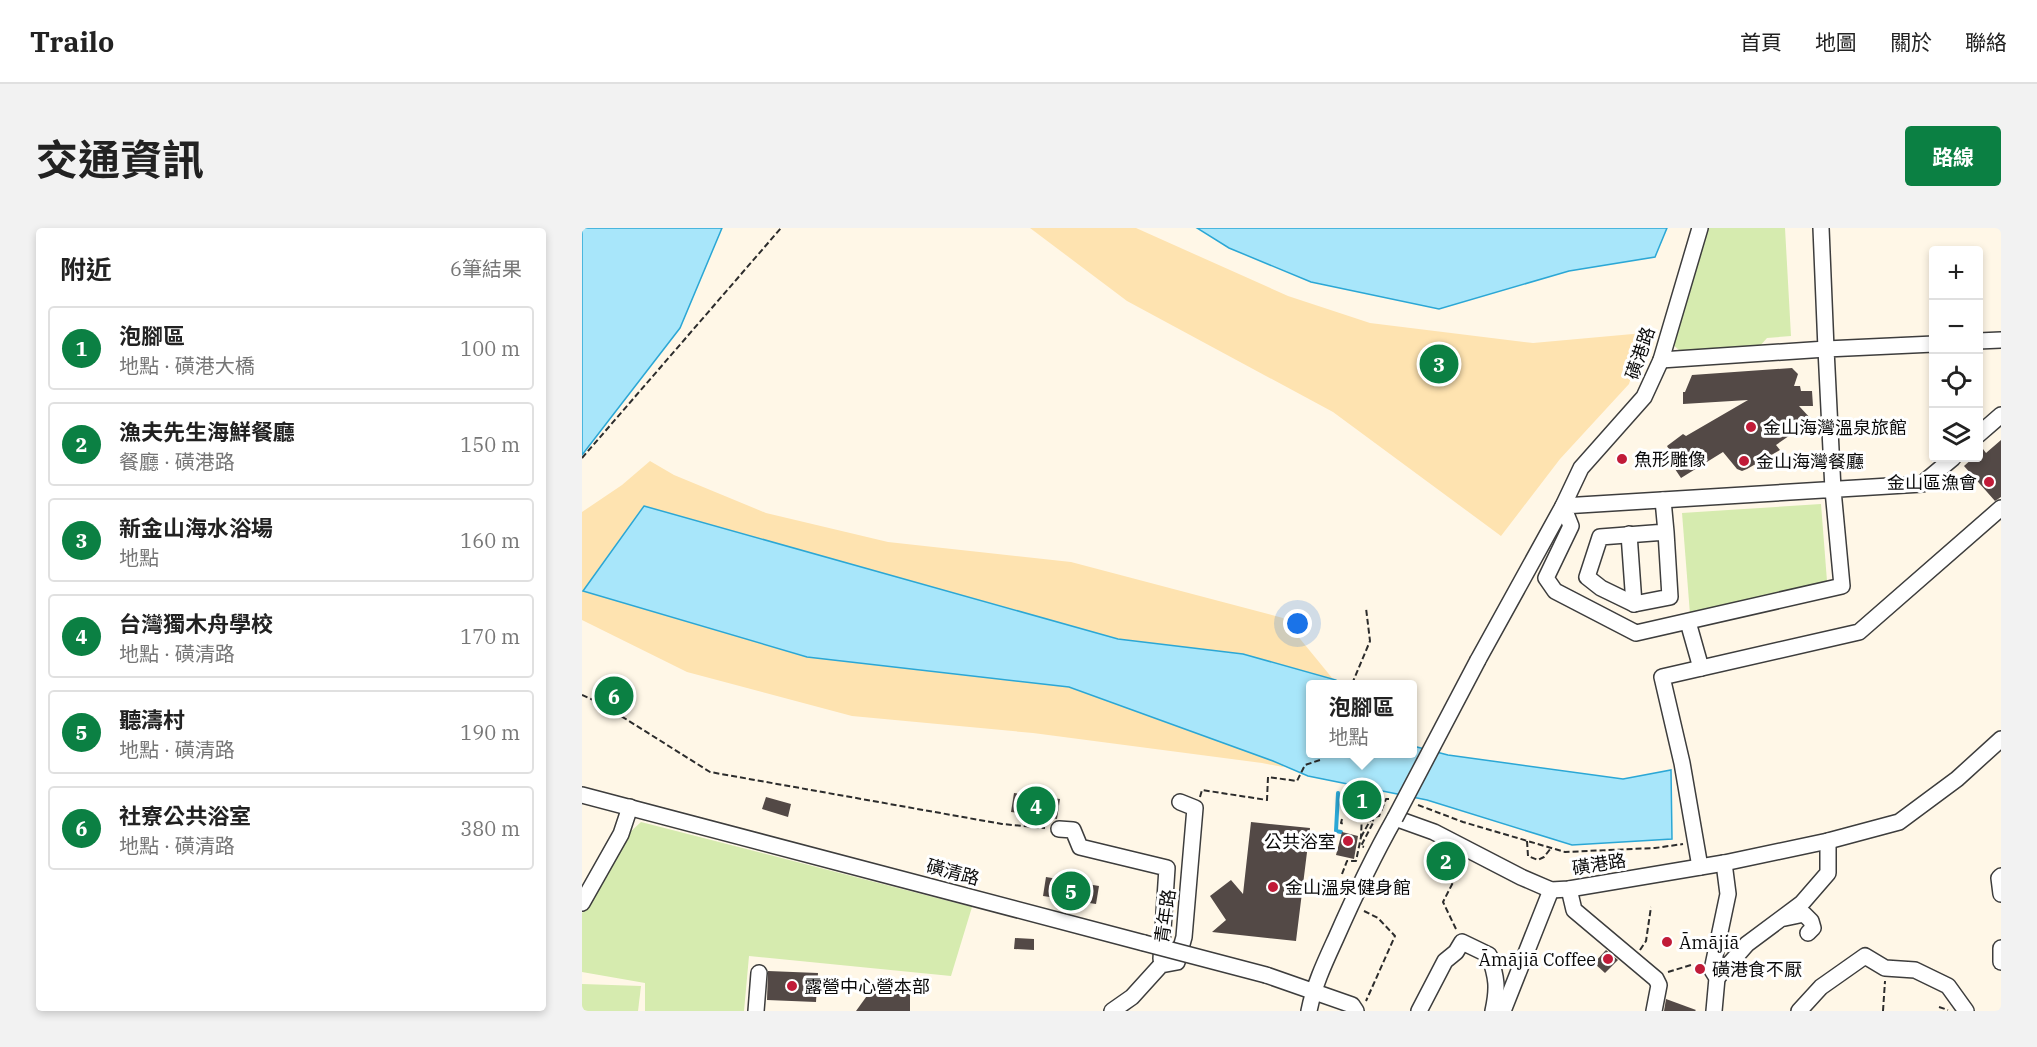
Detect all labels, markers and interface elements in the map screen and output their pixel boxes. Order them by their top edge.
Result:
text: Trailo [30,23,114,60]
text: 首頁 [1740,28,1782,56]
text: 地圖 [1815,28,1857,56]
text: 關於 [1890,28,1932,56]
text: 聯絡 [1965,28,2007,56]
button: 路線 [1905,126,2001,186]
text: 交通資訊 [36,132,204,187]
map controls [1929,246,1983,462]
button: + [1929,246,1983,300]
text: 附近 [60,252,112,286]
text: 6筆結果 [450,255,522,282]
button: − [1929,300,1983,354]
text: 泡腳區 [119,321,185,350]
street label: 磺港路 [1620,324,1660,382]
text: 1 [76,335,88,362]
text: 100 m [460,335,520,362]
pin: 3 [1420,342,1458,386]
text: 地點 · 磺港大橋 [119,352,255,379]
button: locate [1929,354,1983,408]
button: layers [1929,408,1983,462]
place label: 金山海灣溫泉旅館 [1763,416,1907,439]
text: 漁夫先生海鮮餐廳 [119,417,295,446]
marker: 金山海灣溫泉旅館 [1744,420,1758,434]
text: 2 [76,431,88,458]
text: 150 m [460,431,520,458]
text: 餐廳 · 磺港路 [119,448,235,475]
place label: 魚形雕像 [1634,448,1706,471]
place label: 金山海灣餐廳 [1756,450,1864,473]
marker: 魚形雕像 [1615,452,1629,466]
marker: 金山海灣餐廳 [1737,454,1751,468]
place label: 金山區漁會 [1887,471,1977,494]
marker: 金山區漁會 [1982,475,1996,489]
text: 新金山海水浴場 [119,513,273,542]
text: 3 [76,527,88,554]
text: 160 m [460,527,520,554]
text: 地點 [119,544,159,571]
text: 台灣獨木舟學校 [119,609,273,638]
your location [1283,609,1312,638]
text: 4 [76,623,88,650]
text: 170 m [460,623,520,650]
text: 地點 · 磺清路 [119,640,235,667]
pin: 6 [594,674,633,718]
popup [1306,680,1417,758]
text: 泡腳區 [1328,692,1395,721]
text: 聽濤村 [119,705,185,734]
text: 5 [76,719,88,746]
text: 190 m [460,719,520,746]
text: 地點 [1328,723,1368,750]
text: 地點 · 磺清路 [119,736,235,763]
pin: 1 [1342,778,1382,822]
pin: 4 [1016,784,1056,828]
text: 社寮公共浴室 [119,801,251,830]
text: 6 [76,815,88,842]
text: 380 m [460,815,520,842]
place label: 公共浴室 [1264,830,1336,853]
text: 地點 · 磺清路 [119,832,235,859]
marker: 公共浴室 [1341,834,1355,848]
pin: 2 [1426,838,1466,884]
street label: 磺港路 [1571,848,1627,880]
street label: 磺清路 [924,854,982,890]
pin: 5 [1052,868,1090,914]
place label: 金山溫泉健身館 [1285,876,1411,899]
marker: 金山溫泉健身館 [1266,880,1280,894]
street label: 青年路 [1150,888,1180,944]
place label: Āmājiā [1679,931,1739,954]
marker: Āmājiā [1660,935,1674,949]
place label: Āmājiā Coffee [1478,948,1596,971]
marker: Āmājiā Coffee [1601,952,1615,966]
place label: 磺港食不厭 [1712,958,1802,981]
marker: 磺港食不厭 [1693,962,1707,976]
place label: 露營中心營本部 [804,975,930,998]
marker: 露營中心營本部 [785,979,799,993]

